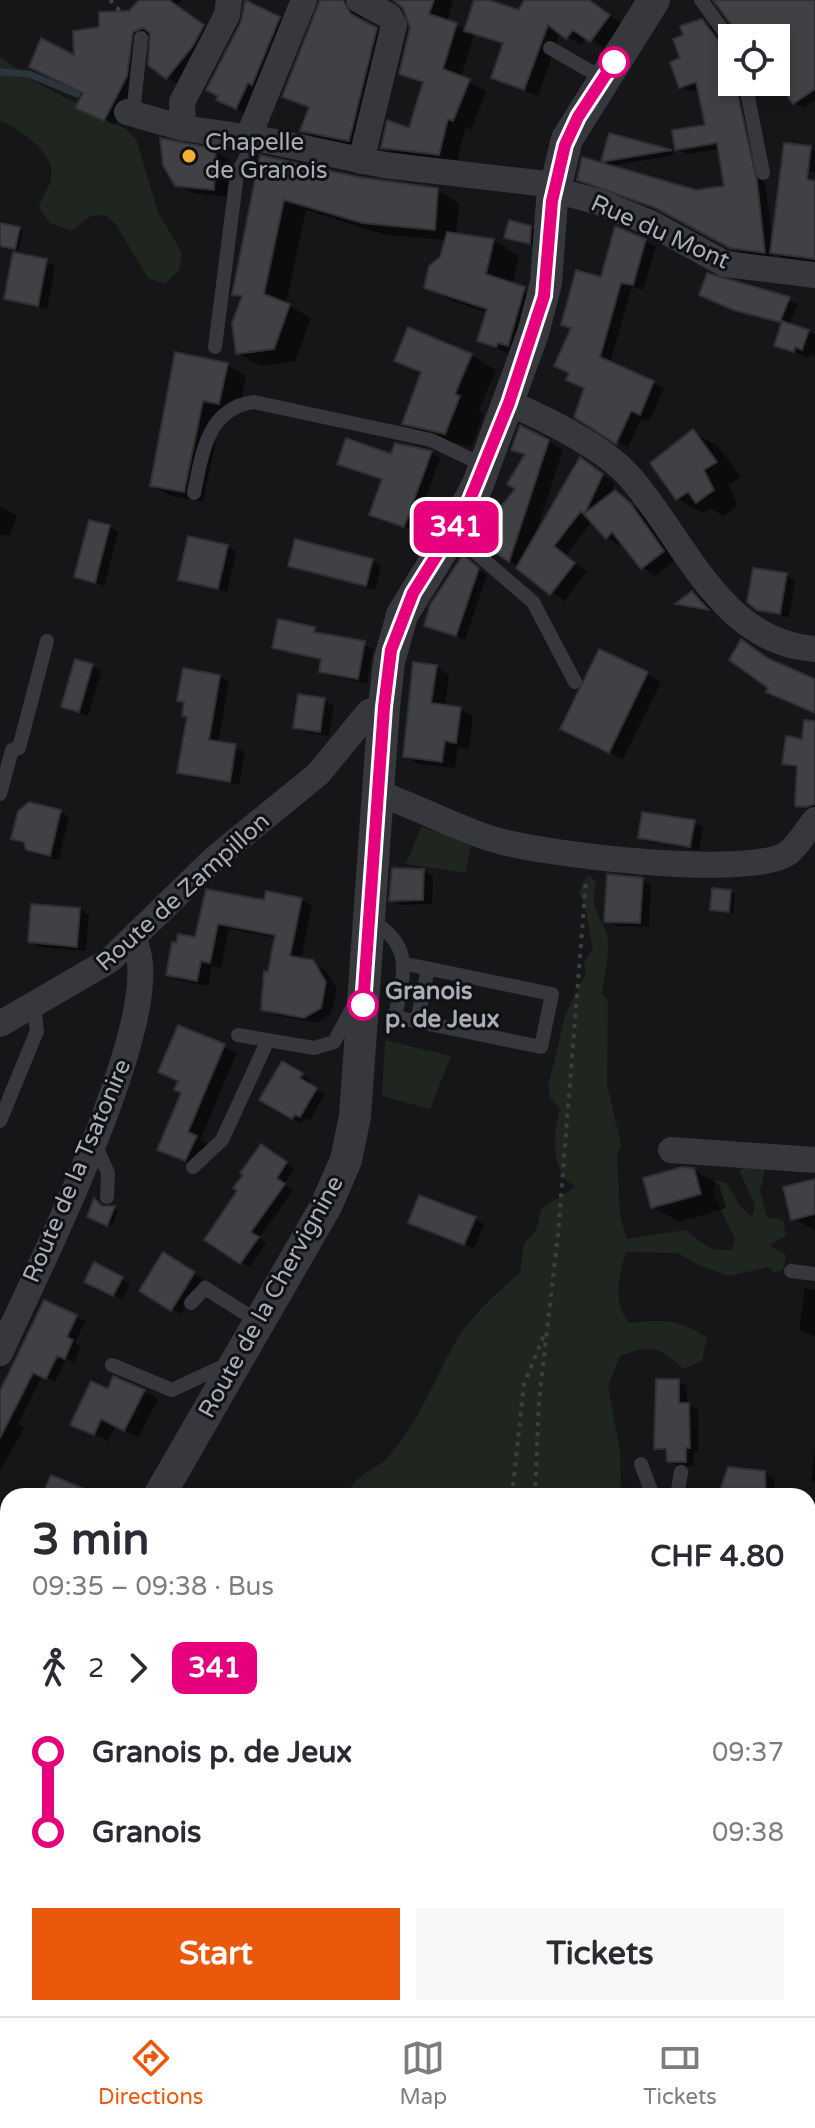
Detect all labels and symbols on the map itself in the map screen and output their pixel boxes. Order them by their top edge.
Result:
unlabelled marker [599,47,629,77]
place label: Chapelle de Granois [205,128,328,185]
marker: Chapelle de Granois [180,147,198,165]
street label: Rue du Mont [586,189,734,275]
line badge: 341 [410,501,502,553]
street label: Route de Zampillon [90,807,276,977]
place label: Granois p. de Jeux [385,977,499,1034]
marker: Granois p. de Jeux [348,990,378,1020]
street label: Route de la Tsatonire [17,1055,137,1287]
street label: Route de la Chervignine [192,1171,350,1423]

